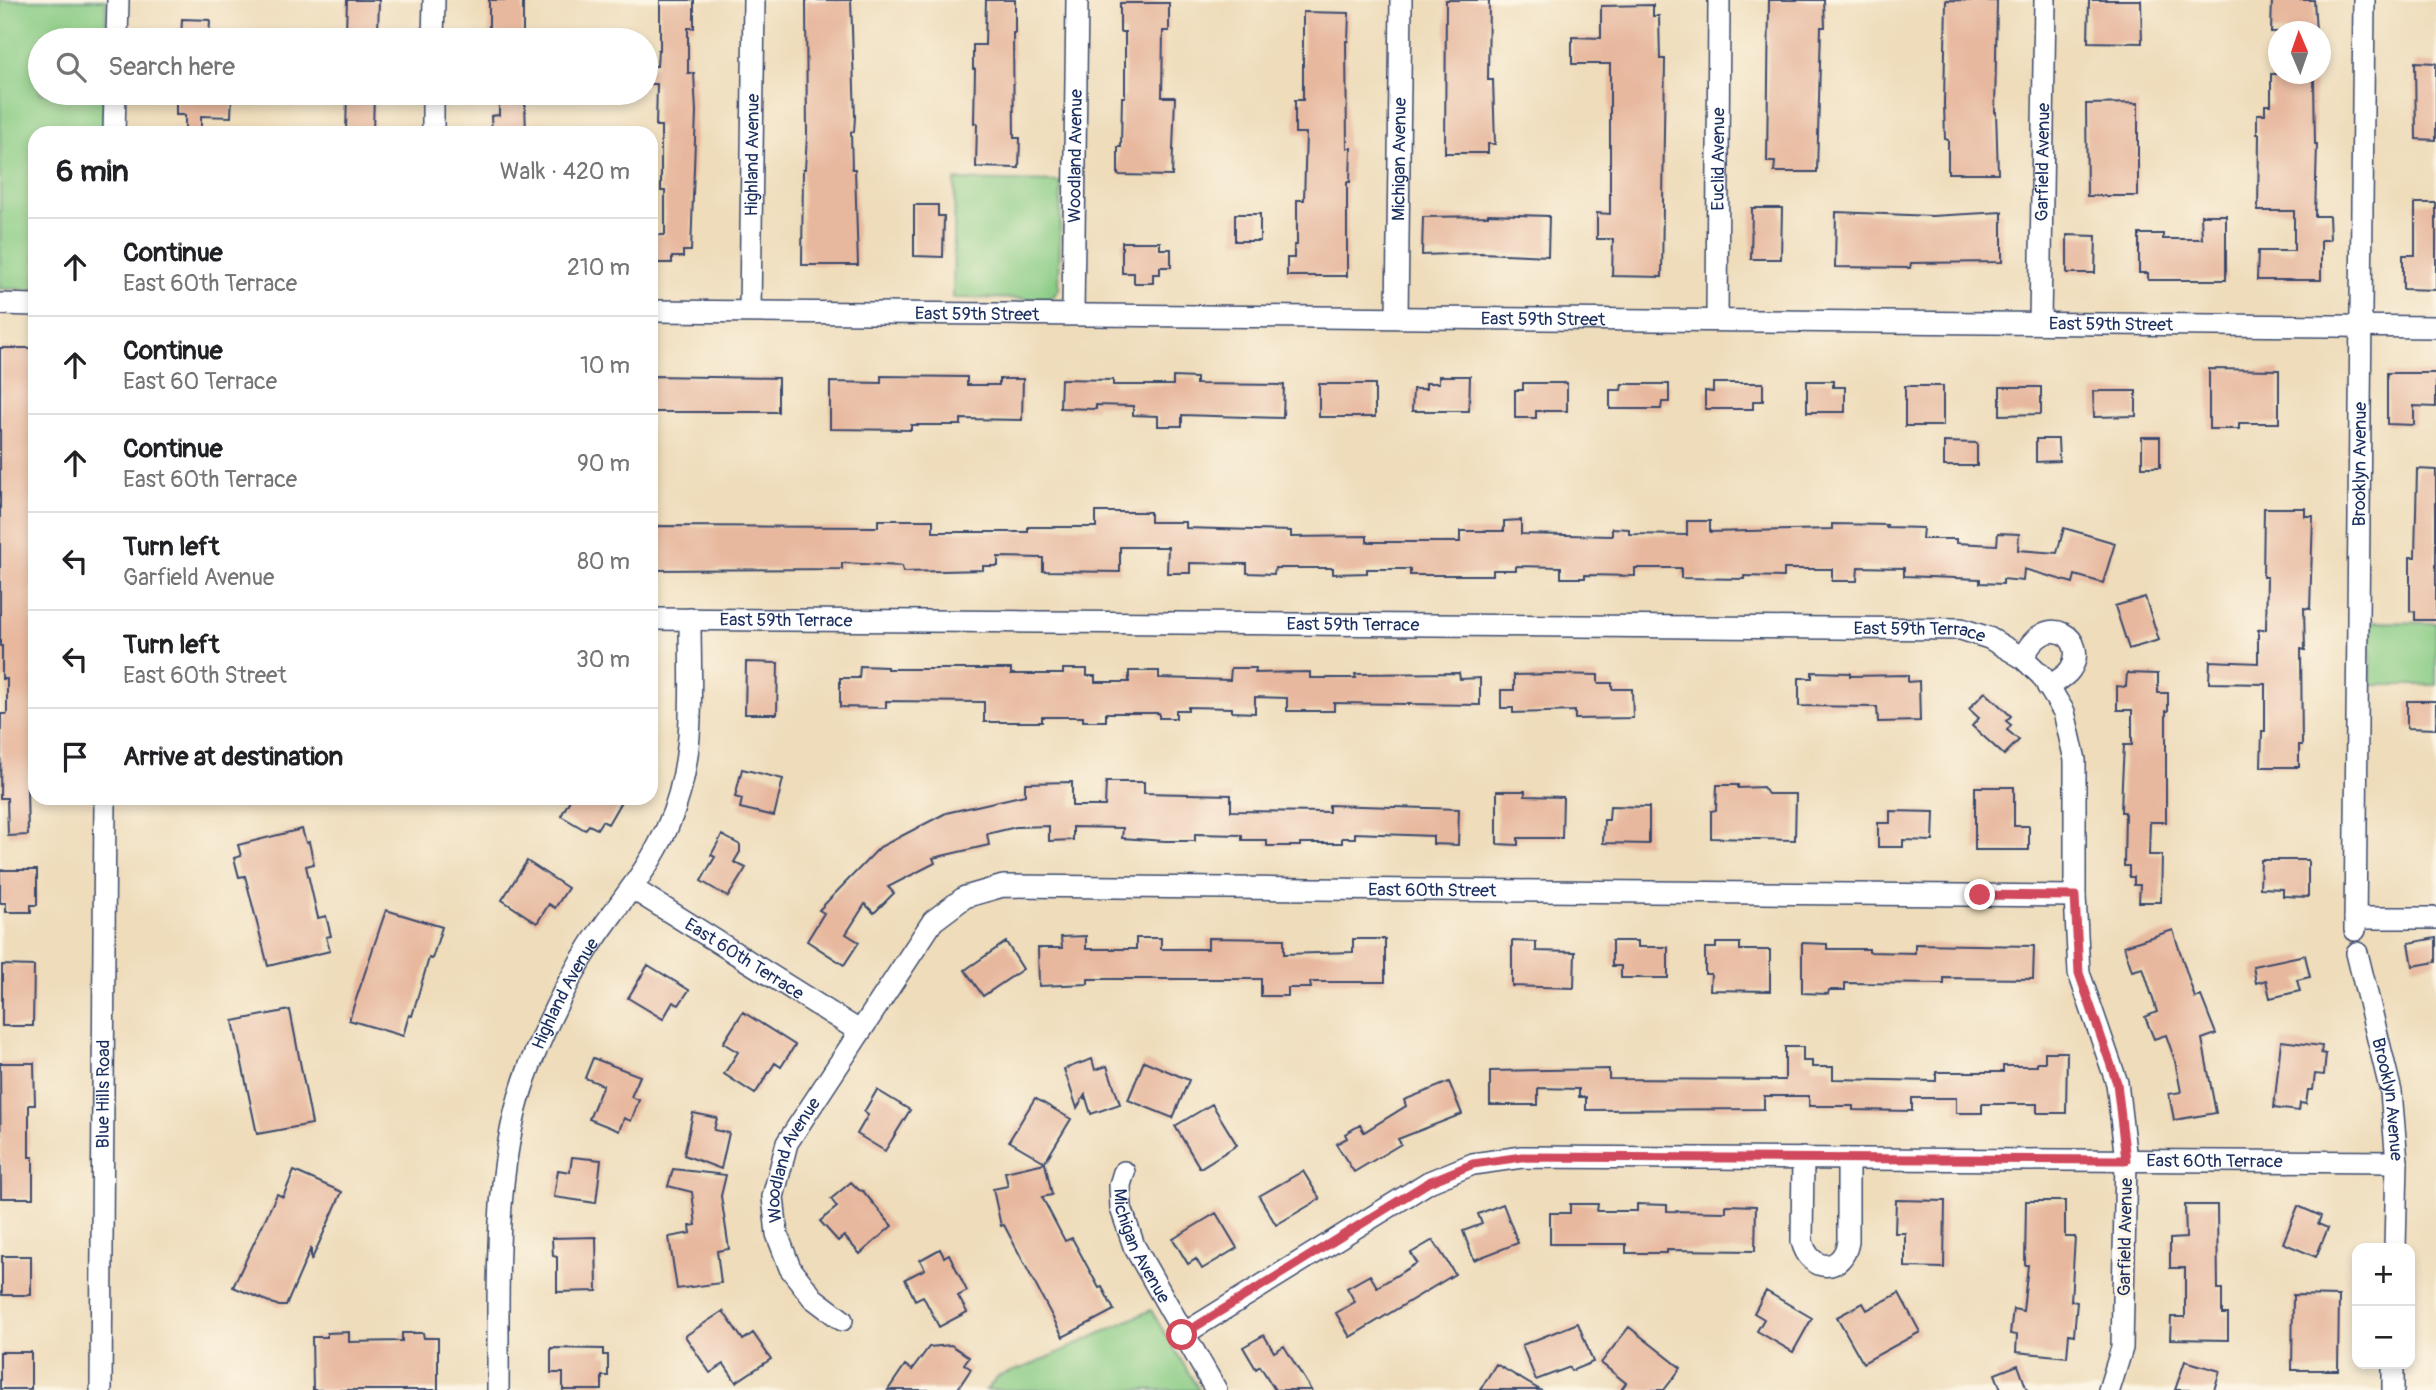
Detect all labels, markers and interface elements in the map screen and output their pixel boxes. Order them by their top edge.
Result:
north arrow [2268,21,2331,84]
search box [28,28,658,105]
icon: search [52,48,90,86]
text: Search here [108,51,235,83]
street label: Woodland Avenue [1063,89,1088,223]
street label: Highland Avenue [740,93,765,217]
street label: Michigan Avenue [1387,97,1412,221]
street label: Garfield Avenue [2031,102,2055,221]
street label: Euclid Avenue [1707,107,1730,211]
text: 6 min [56,153,129,190]
text: Walk · 420 m [500,157,630,186]
text: Continue [123,237,223,269]
icon: ahead [56,248,94,286]
text: 210 m [567,253,630,282]
text: East 60th Terrace [123,269,297,298]
street label: East 59th Street [915,302,1040,326]
street label: East 59th Street [1481,307,1606,332]
street label: East 59th Street [2049,313,2174,337]
text: Continue [123,335,223,367]
icon: ahead [56,346,94,384]
text: 10 m [580,351,630,380]
text: East 60 Terrace [123,367,277,396]
street label: Brooklyn Avenue [2348,401,2372,526]
text: Continue [123,433,223,465]
icon: ahead [56,444,94,482]
text: 90 m [577,449,630,478]
text: East 60th Terrace [123,465,297,494]
text: Turn left [123,531,219,563]
icon: left [56,542,94,580]
text: 80 m [577,547,630,576]
text: Garfield Avenue [123,563,274,592]
street label: East 59th Terrace [720,609,853,633]
street label: East 59th Terrace [1287,613,1420,637]
street label: East 59th Terrace [1854,617,1989,648]
text: Turn left [123,629,219,661]
icon: left [56,640,94,678]
text: 30 m [576,645,630,674]
text: East 60th Street [123,661,287,690]
icon: arrive [56,738,94,776]
text: Arrive at destination [123,741,343,773]
street label: East 60th Street [1368,878,1497,903]
route end [1964,879,1995,910]
street label: East 60th Terrace [680,913,808,1005]
street label: Highland Avenue [527,934,604,1053]
street label: Brooklyn Avenue [2366,1036,2408,1162]
street label: Blue Hills Road [92,1040,115,1149]
street label: Woodland Avenue [762,1093,826,1224]
street label: East 60th Terrace [2146,1150,2283,1173]
street label: Garfield Avenue [2113,1177,2138,1296]
street label: Michigan Avenue [1108,1188,1175,1308]
map controls [2352,1243,2415,1369]
button: + [2352,1243,2415,1306]
button: − [2352,1306,2415,1369]
route start [1166,1319,1197,1350]

